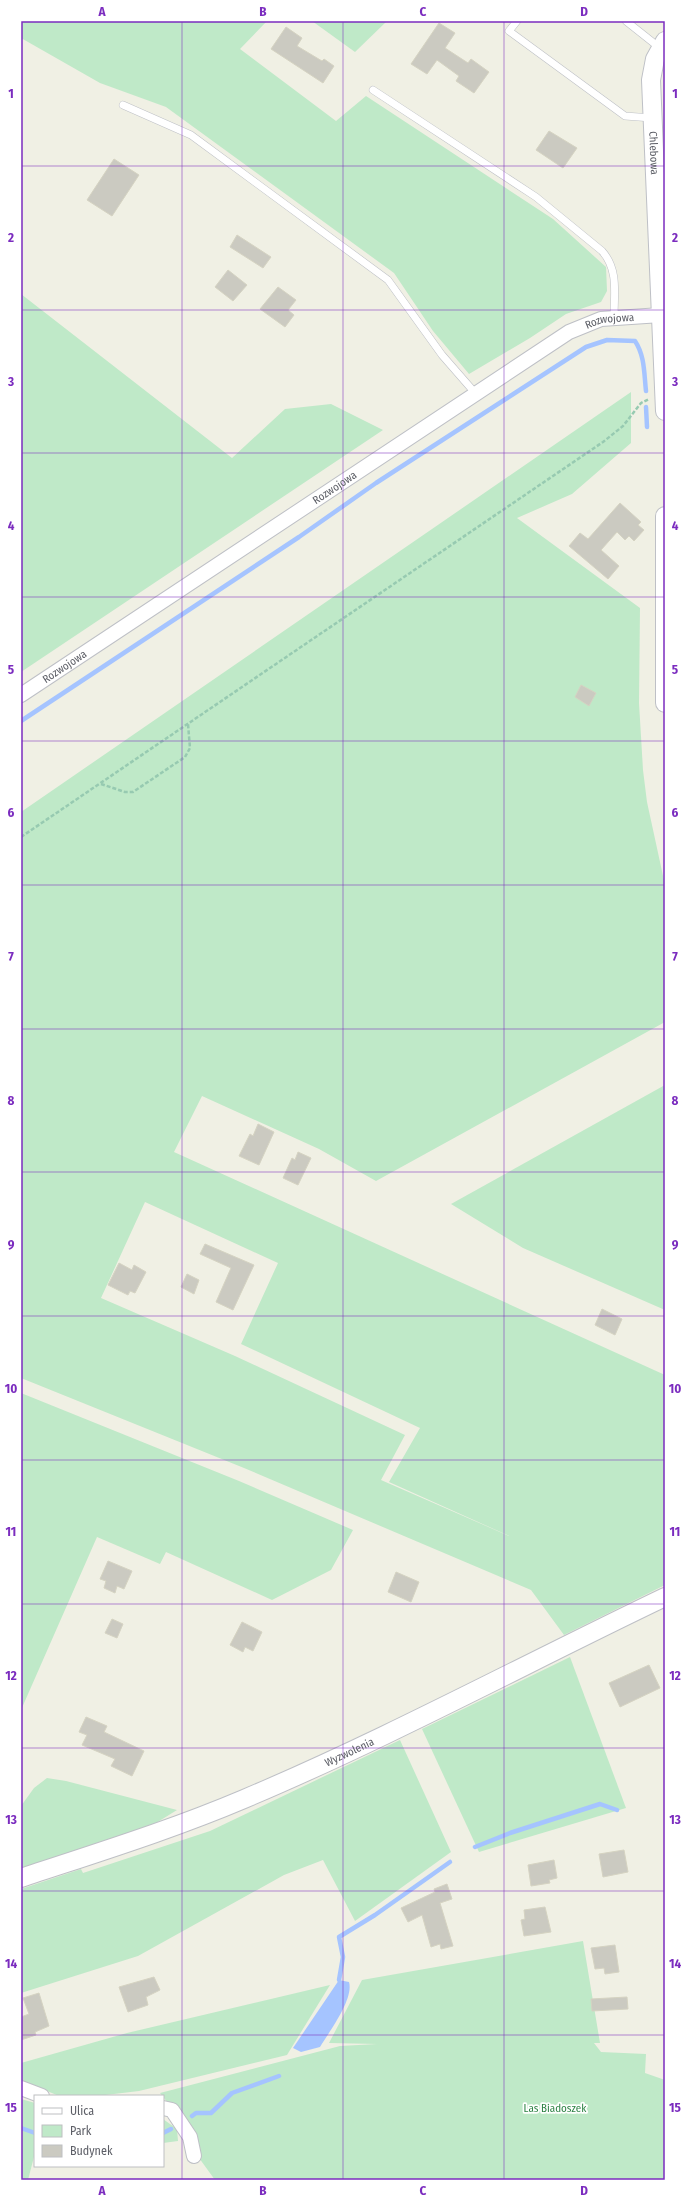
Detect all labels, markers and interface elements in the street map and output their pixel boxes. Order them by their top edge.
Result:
text: A [97,4,106,19]
text: B [259,4,267,19]
text: C [420,4,427,19]
text: D [580,4,588,19]
text: 1 [8,86,14,101]
text: 1 [672,86,678,101]
street label: Chlebowa [646,131,661,175]
text: 2 [7,230,14,245]
text: 2 [671,230,678,245]
street label: Rozwojowa [583,311,635,332]
text: 3 [7,374,14,389]
text: 3 [671,374,678,389]
street label: Rozwojowa [310,469,359,507]
text: 4 [8,518,15,533]
text: 4 [672,518,679,533]
street label: Rozwojowa [40,647,89,686]
text: 5 [8,662,14,677]
text: 5 [672,662,678,677]
text: 6 [8,805,15,820]
text: 6 [672,805,679,820]
text: 7 [8,949,14,964]
text: 7 [672,949,678,964]
text: 8 [8,1093,15,1108]
text: 8 [672,1093,679,1108]
text: 9 [8,1237,15,1252]
text: 9 [672,1237,679,1252]
text: 10 [5,1381,17,1396]
text: 10 [669,1381,681,1396]
text: 11 [6,1524,16,1539]
text: 11 [670,1524,680,1539]
text: 12 [5,1668,17,1683]
text: 12 [669,1668,681,1683]
street label: Wyzwolenia [323,1735,376,1769]
text: 13 [5,1812,17,1827]
text: 13 [669,1812,681,1827]
text: 14 [5,1956,17,1971]
text: 14 [669,1956,681,1971]
legend [34,2095,164,2167]
text: 15 [5,2100,17,2115]
text: 15 [669,2100,681,2115]
park label: Las Biadoszek [524,2102,587,2115]
text: Ulica [70,2104,94,2118]
text: Park [70,2124,92,2138]
text: Budynek [70,2144,113,2158]
text: A [97,2183,106,2198]
text: B [259,2183,267,2198]
text: C [420,2183,427,2198]
text: D [580,2183,588,2198]

